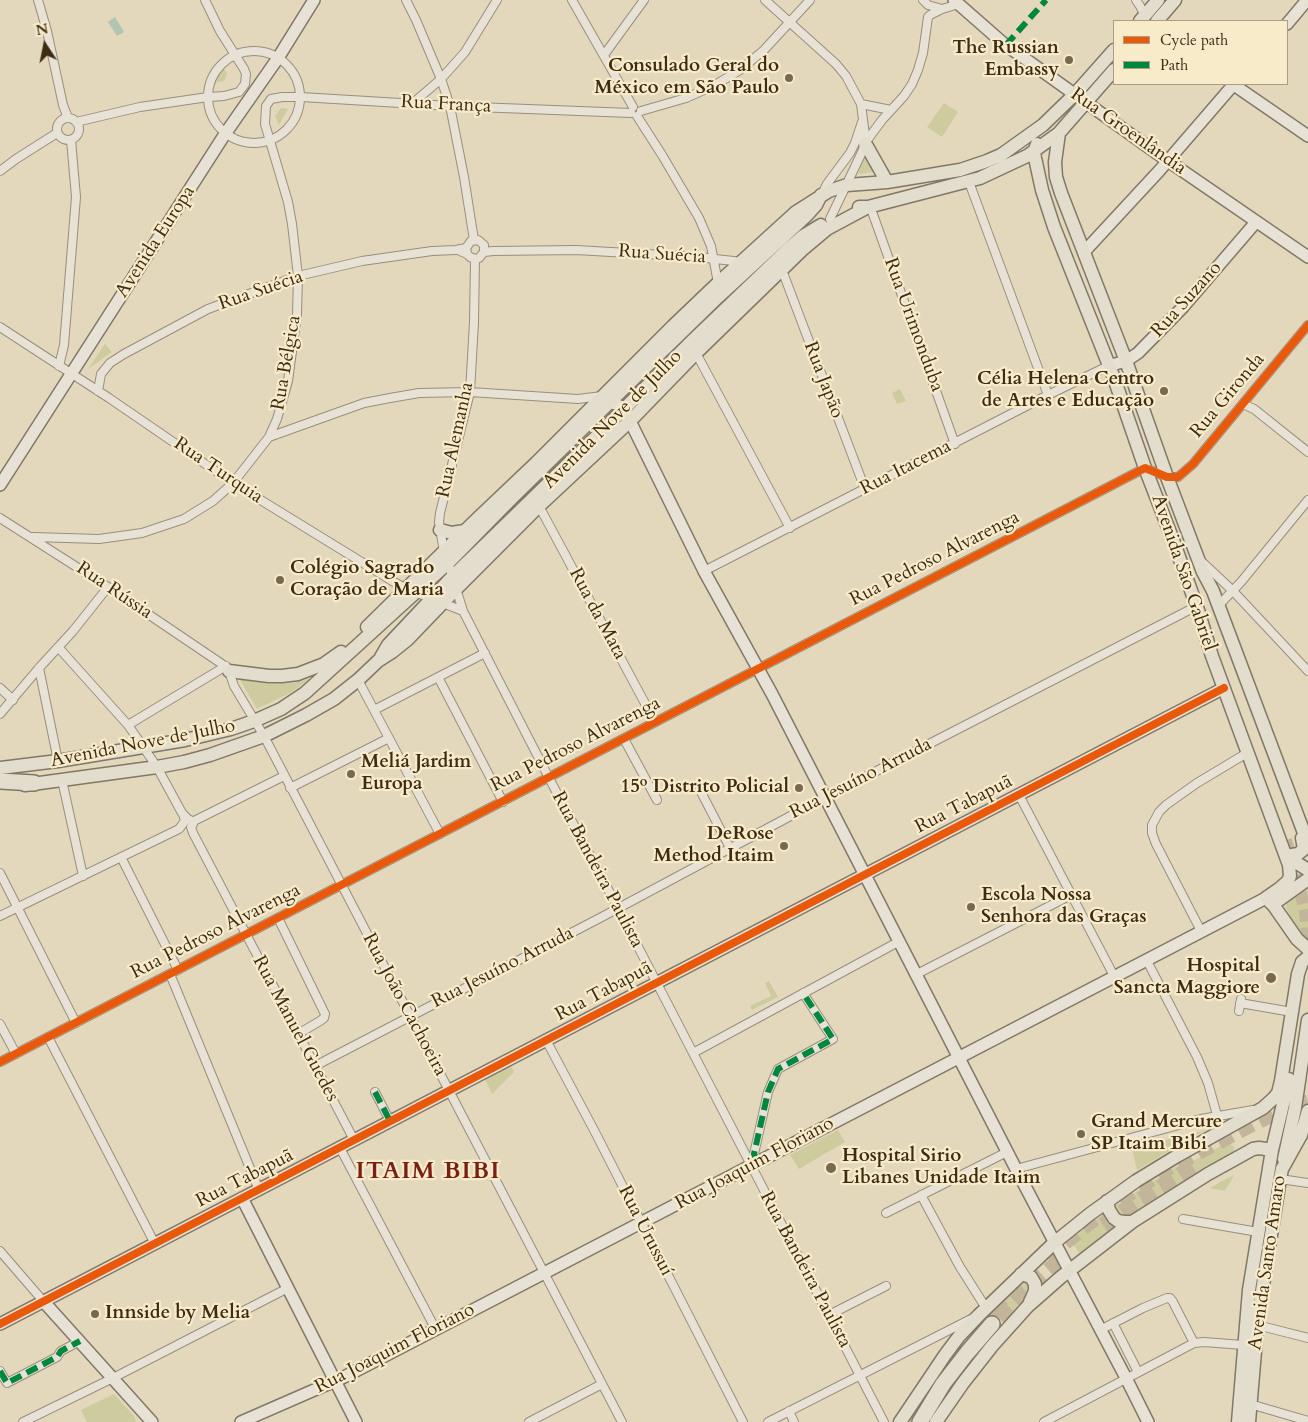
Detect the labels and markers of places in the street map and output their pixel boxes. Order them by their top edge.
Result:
place label: The Russian Embassy [952,38,1059,82]
marker: The Russian Embassy [1063,54,1075,66]
place label: Consulado Geral do México em São Paulo [594,56,779,100]
marker: Consulado Geral do México em São Paulo [783,72,795,84]
place label: Célia Helena Centro de Artes e Educação [977,369,1154,413]
marker: Célia Helena Centro de Artes e Educação [1158,385,1170,397]
place label: Colégio Sagrado Coração de Maria [290,558,444,602]
marker: Colégio Sagrado Coração de Maria [274,574,286,586]
place label: Meliá Jardim Europa [361,752,471,796]
marker: Meliá Jardim Europa [345,768,357,780]
place label: 15º Distrito Policial [621,777,789,799]
marker: 15º Distrito Policial [793,782,805,794]
place label: DeRose Method Itaim [654,824,774,868]
marker: DeRose Method Itaim [778,840,790,852]
place label: Escola Nossa Senhora das Graças [981,885,1146,929]
marker: Escola Nossa Senhora das Graças [965,901,977,913]
place label: Hospital Sancta Maggiore [1114,956,1260,1000]
marker: Hospital Sancta Maggiore [1264,971,1278,985]
place label: Grand Mercure SP Itaim Bibi [1091,1112,1222,1156]
marker: Grand Mercure SP Itaim Bibi [1075,1128,1087,1140]
place label: Hospital Sirio Libanes Unidade Itaim [842,1146,1041,1190]
marker: Hospital Sirio Libanes Unidade Itaim [824,1161,838,1175]
place label: Innside by Melia [105,1303,250,1325]
marker: Innside by Melia [89,1308,101,1320]

